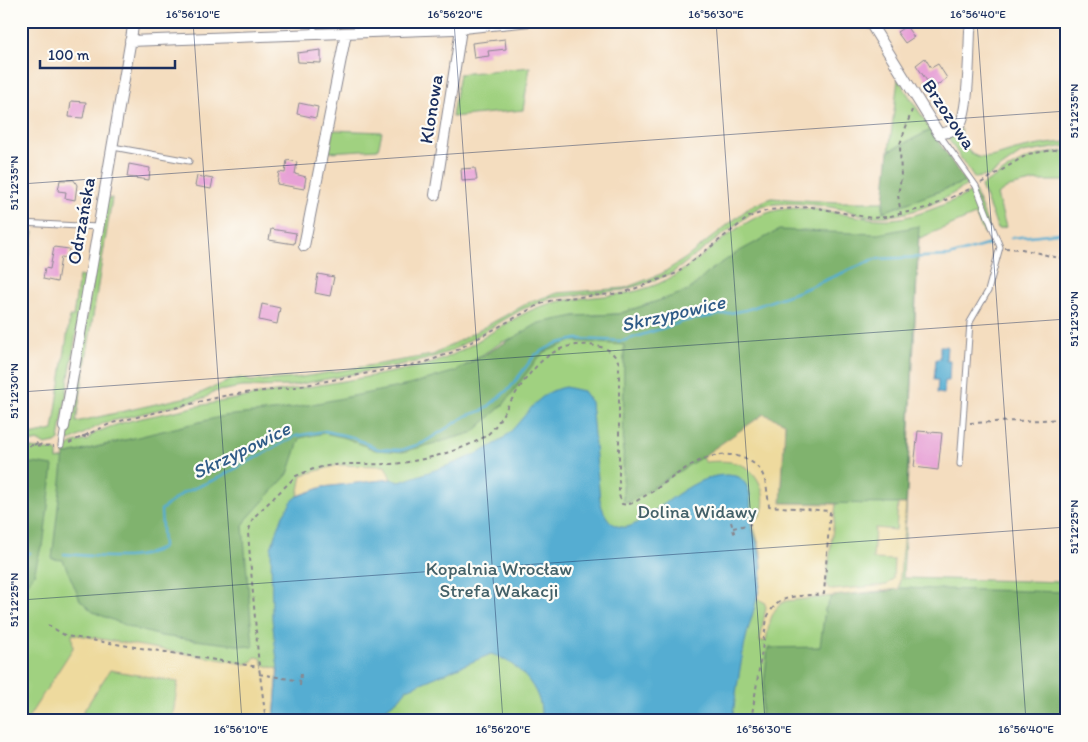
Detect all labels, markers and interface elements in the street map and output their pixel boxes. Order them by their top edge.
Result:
text: 16°56'10"E [166,7,221,21]
text: 16°56'20"E [427,7,483,21]
text: 16°56'30"E [688,7,744,21]
text: 16°56'40"E [950,7,1006,21]
scale bar [40,38,175,70]
text: 100 m [48,46,90,64]
street label: Klonowa [414,73,448,145]
street label: Brzozowa [917,75,981,153]
text: 51°12'35"N [1067,84,1081,138]
text: 51°12'35"N [7,156,21,210]
street label: Odrzańska [62,176,100,266]
water label: Skrzypowice [619,289,728,337]
text: 51°12'30"N [1067,291,1081,347]
text: 51°12'30"N [7,363,21,419]
water label: Skrzypowice [188,415,295,484]
park label: Dolina Widawy [637,500,757,523]
text: 51°12'25"N [1067,500,1081,554]
park label: Kopalnia Wrocław Strefa Wakacji [426,557,572,602]
text: 51°12'25"N [7,573,21,627]
text: 16°56'10"E [214,722,269,736]
text: 16°56'20"E [475,722,531,736]
text: 16°56'30"E [736,722,792,736]
text: 16°56'40"E [998,722,1054,736]

